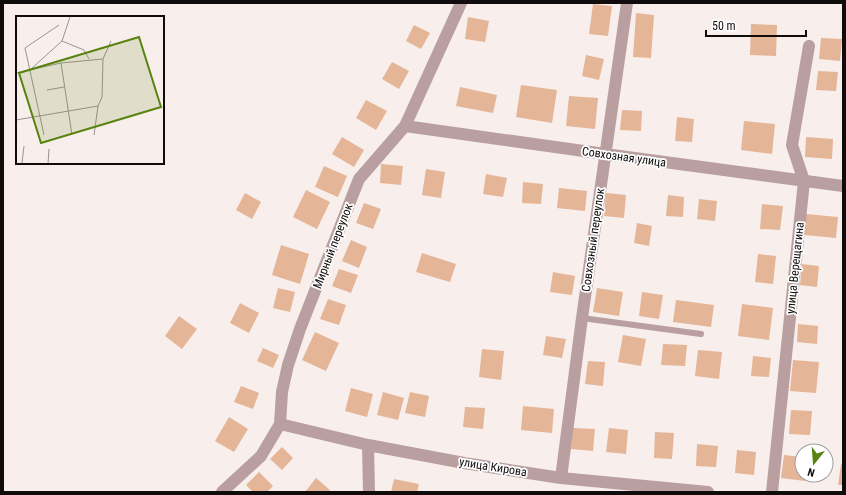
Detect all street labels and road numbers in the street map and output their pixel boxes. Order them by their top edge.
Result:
street label: Совхозная улица [581,144,667,170]
street label: Совхозный переулок [579,187,607,293]
street label: Мирный переулок [310,201,356,291]
street label: улица Верещагина [783,221,807,315]
street label: улица Кирова [458,455,528,479]

